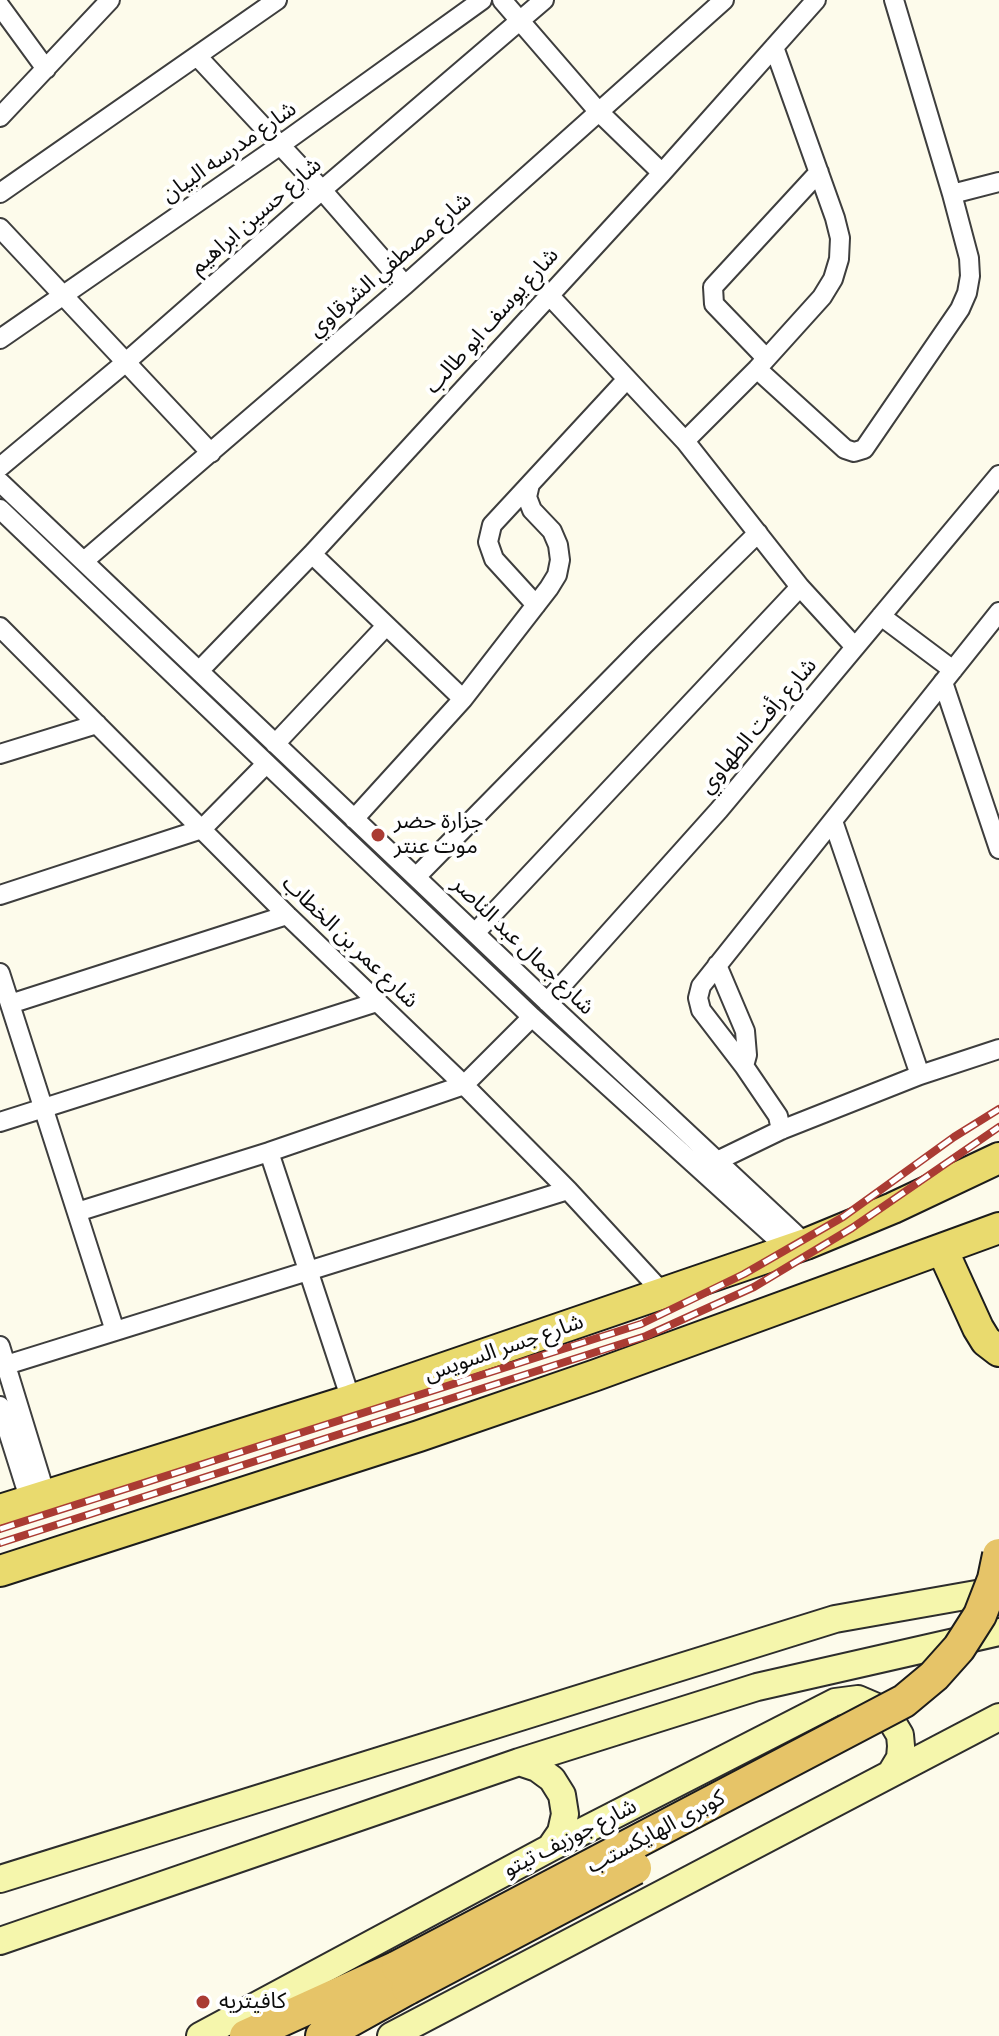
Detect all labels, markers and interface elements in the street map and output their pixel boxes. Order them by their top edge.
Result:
street label: شارع مدرسه البيان [157,96,301,208]
street label: شارع حسين ابراهيم [185,152,327,280]
street label: شارع مصطفي الشرقاوي [303,187,477,343]
street label: شارع يوسف ابو طالب [420,243,564,399]
street label: شارع رأفت الطهاوي [694,653,822,799]
place label: جزارة حضر موت عنتر [394,809,483,860]
marker: جزارة حضر موت عنتر [369,826,387,844]
street label: شارع عمر بن الخطاب [276,870,424,1014]
street label: شارع جمال عبد الناصر [446,871,600,1021]
street label: شارع جسر السويس [421,1308,587,1388]
street label: كوبرى الهايكستب [583,1785,729,1879]
street label: شارع جوزيف تيتو [499,1793,641,1883]
place label: كافيتريه [219,1989,286,2015]
marker: كافيتريه [194,1993,212,2011]

